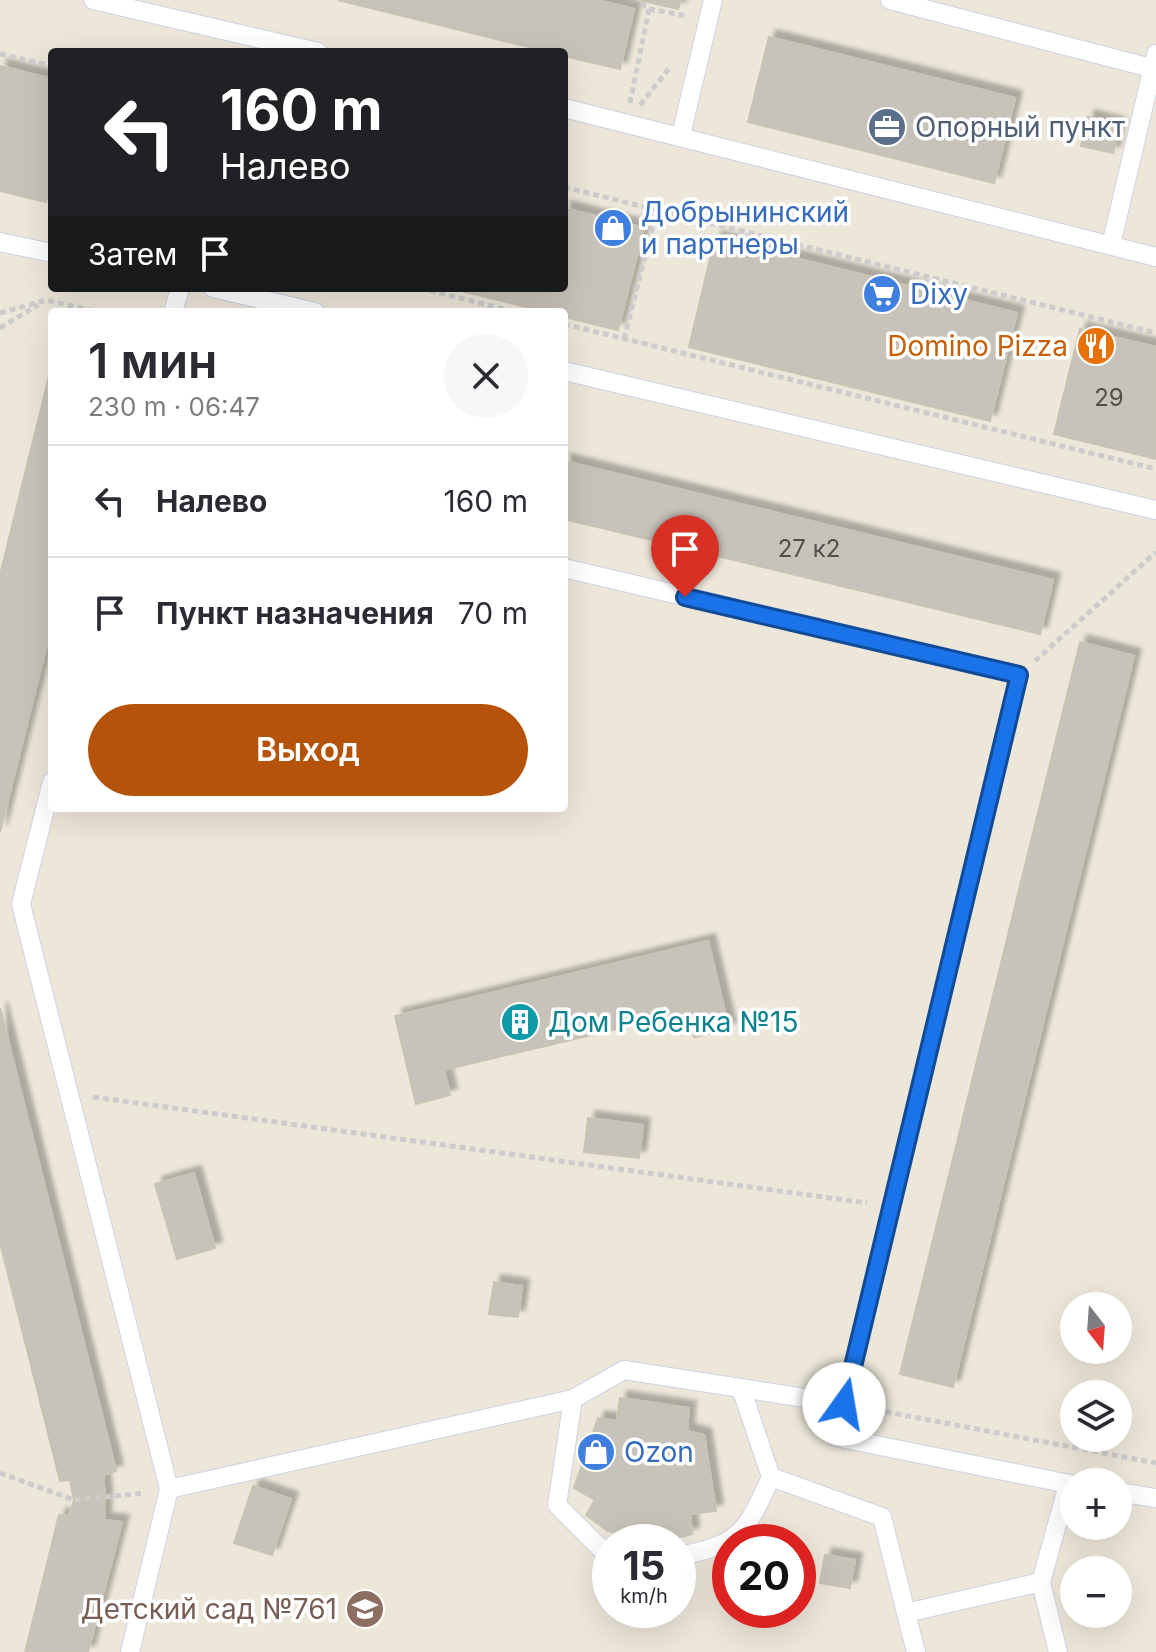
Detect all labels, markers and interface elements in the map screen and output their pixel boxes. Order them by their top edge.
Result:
text: 160 m [220,76,383,144]
icon: left [88,80,192,184]
office icon: Опорный пункт [866,106,908,148]
place label: Опорный пункт [915,110,1125,144]
text: Налево [220,144,351,188]
place label: Добрынинский и партнеры [641,195,849,261]
shop icon: Добрынинский и партнеры [592,207,634,249]
icon: arrive [193,232,237,276]
text: Затем [88,236,177,272]
supermarket icon: Dixy [861,273,903,315]
place label: Dixy [910,277,968,311]
restaurant icon: Domino Pizza [1075,325,1117,367]
place label: Domino Pizza [887,329,1068,363]
text: 1 мин [88,331,217,390]
button: close [444,334,528,418]
house number: 29 [1094,383,1124,412]
text: 230 m · 06:47 [88,391,260,422]
icon: left [88,479,132,523]
text: Налево [156,483,268,519]
text: 160 m [444,483,528,519]
pin [651,515,719,597]
icon: arrive [663,527,707,571]
house number: 27 к2 [778,534,840,563]
icon: arrive [88,591,132,635]
text: Пункт назначения [156,595,434,631]
text: 70 m [458,595,528,631]
button: Выход [88,704,528,796]
building icon: Дом Ребенка №15 [499,1001,541,1043]
place label: Дом Ребенка №15 [548,1005,798,1039]
north arrow [1060,1292,1132,1364]
map controls [1060,1292,1132,1628]
position arrow [802,1362,886,1446]
button: layers [1060,1380,1132,1452]
shop icon: Ozon [575,1431,617,1473]
place label: Ozon [624,1435,694,1469]
button: + [1060,1468,1132,1540]
speed limit sign: 20 [712,1524,816,1628]
text: 15 [623,1541,665,1590]
button: − [1060,1556,1132,1628]
text: km/h [620,1584,668,1608]
school or university icon: Детский сад №761 [344,1588,386,1630]
place label: Детский сад №761 [81,1592,337,1626]

